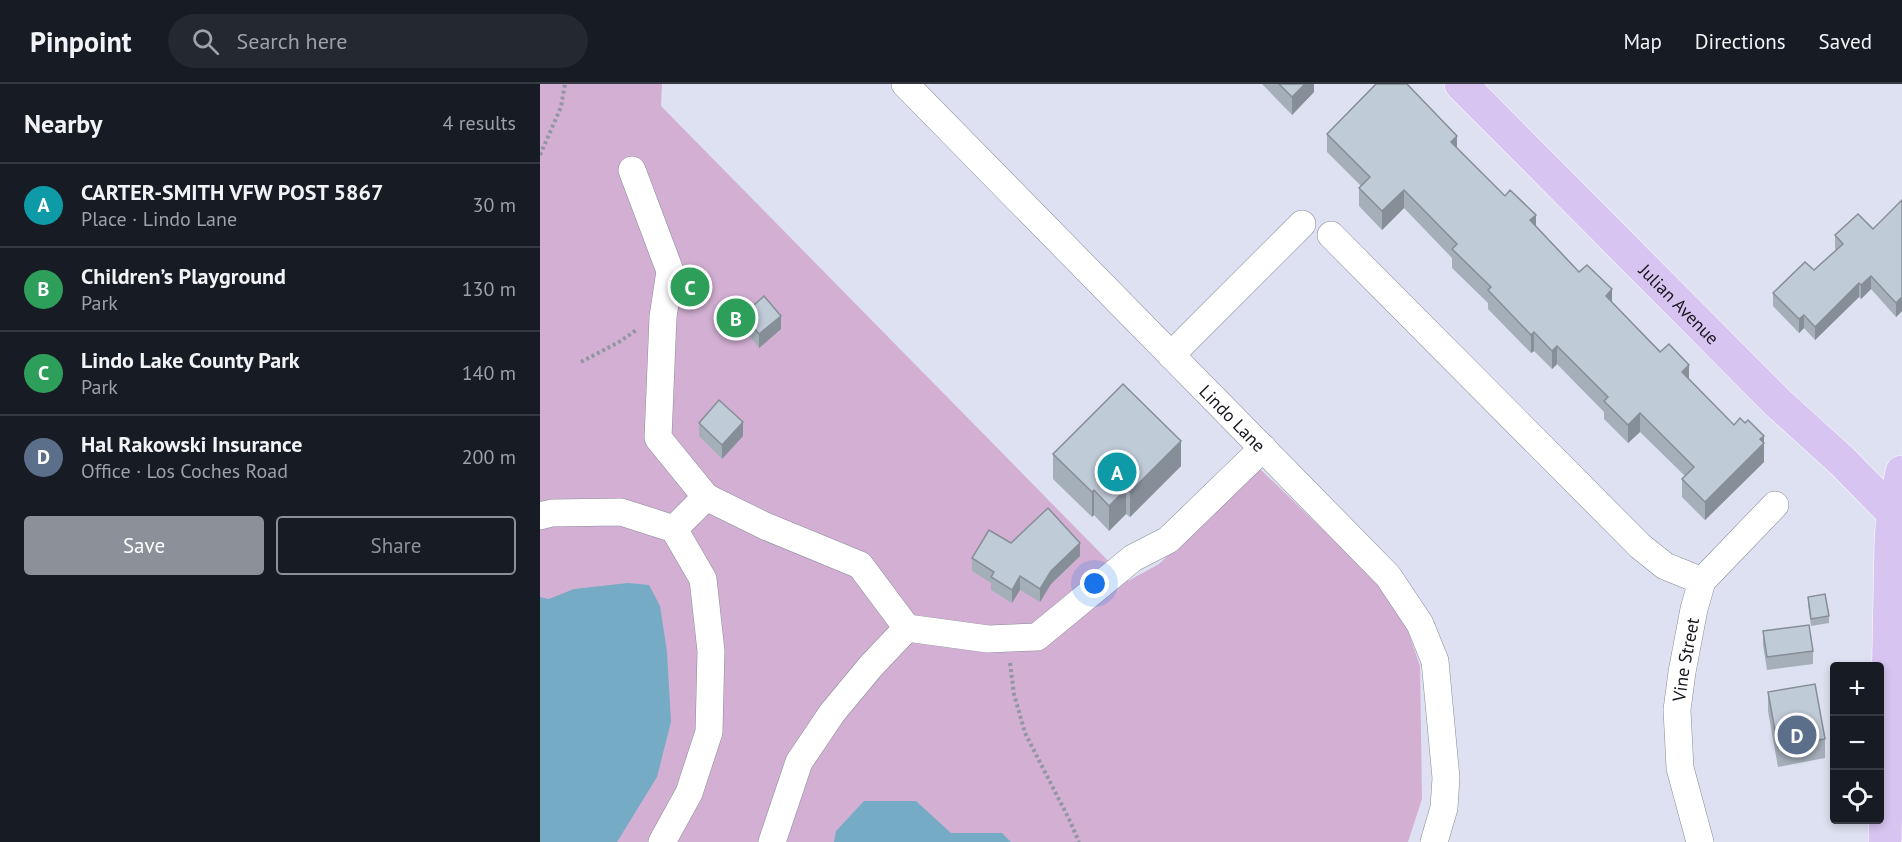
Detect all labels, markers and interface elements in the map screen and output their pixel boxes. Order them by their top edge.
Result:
search box [168,14,588,68]
text: Pinpoint [30,23,132,60]
icon: search [189,25,222,58]
text: Search here [237,27,347,55]
text: Map [1623,28,1662,55]
text: Directions [1695,28,1786,55]
text: Saved [1819,28,1872,55]
text: Nearby [24,107,102,140]
text: 4 results [443,110,516,136]
text: CARTER-SMITH VFW POST 5867 [81,178,384,206]
text: A [37,192,50,218]
text: 30 m [473,192,516,218]
text: Place · Lindo Lane [81,206,237,232]
street label: Julian Avenue [1634,258,1724,349]
text: Children’s Playground [81,262,286,290]
pin: C [670,264,710,310]
text: B [38,276,49,302]
text: 130 m [462,276,516,302]
text: Park [81,290,118,316]
pin: B [716,296,756,340]
text: Lindo Lake County Park [81,346,300,374]
text: C [38,360,49,386]
text: 140 m [462,360,516,386]
text: Park [81,374,118,400]
street label: Lindo Lane [1195,380,1271,456]
text: Hal Rakowski Insurance [81,430,302,458]
text: D [37,444,50,470]
text: 200 m [462,444,516,470]
pin: A [1098,450,1136,494]
text: Office · Los Coches Road [81,458,288,484]
button: Save [24,516,264,575]
button: Share [276,516,516,575]
your location [1080,569,1109,598]
street label: Vine Street [1667,615,1704,704]
map controls [1830,662,1884,824]
button: + [1830,662,1884,716]
pin: D [1778,712,1816,758]
button: − [1830,716,1884,770]
button: locate [1830,770,1884,824]

